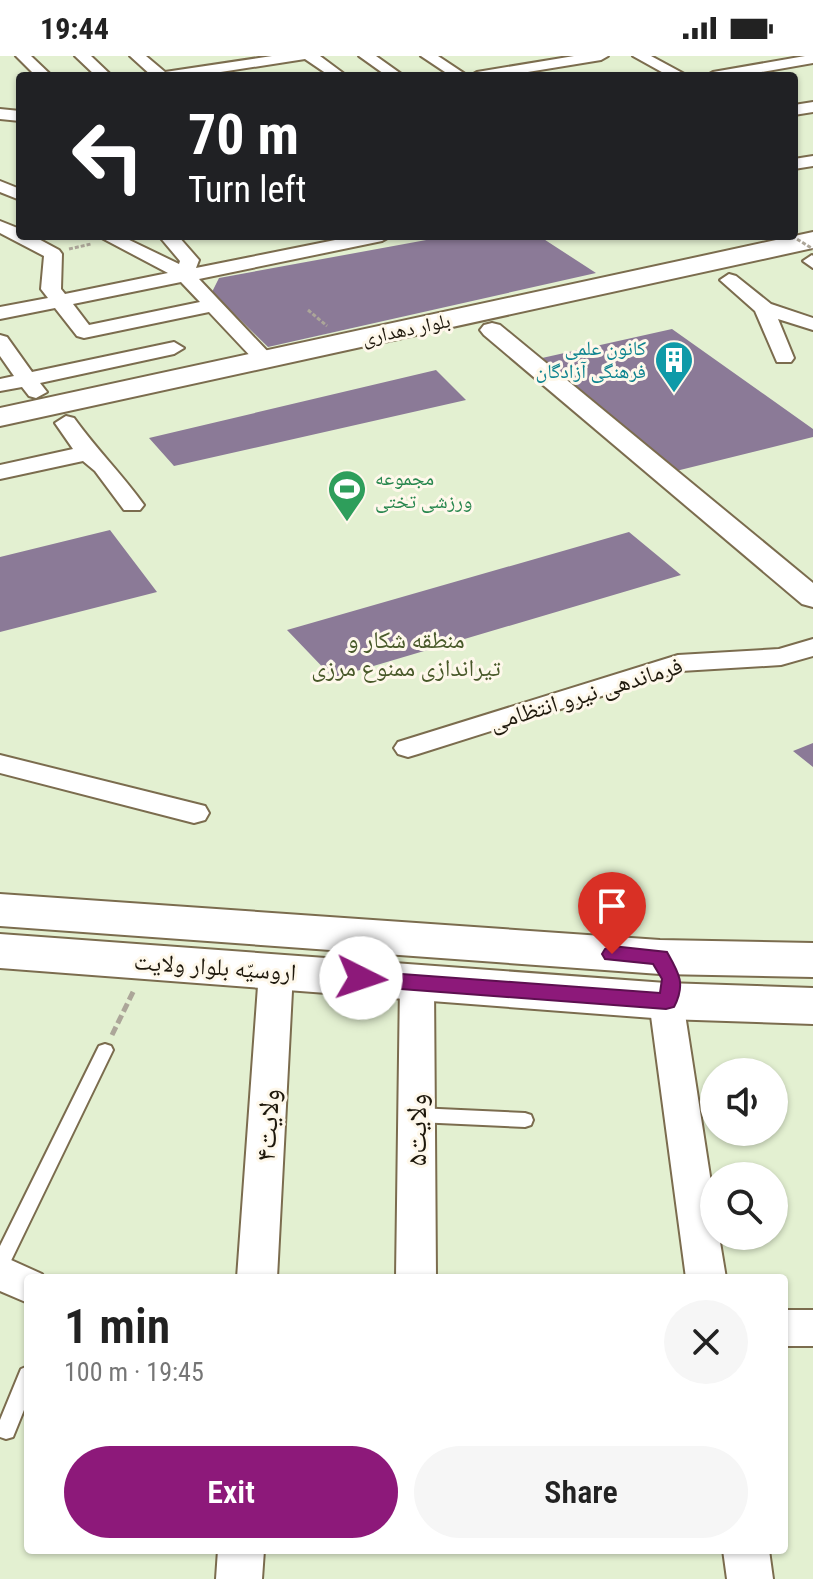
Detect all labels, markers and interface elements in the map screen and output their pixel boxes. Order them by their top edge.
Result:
text: 19:44 [40,11,109,46]
text: 70 m [188,102,299,168]
icon: left [56,104,160,208]
text: Turn left [188,169,306,211]
street label: بلوار دهداری [360,308,452,350]
place label: کانون علمی فرهنگی آزادگان [535,336,646,383]
building icon: کانون علمی فرهنگی آزادگان [653,339,695,394]
place label: مجموعه ورزشی تختی [375,466,472,513]
sports icon: مجموعه ورزشی تختی [326,468,368,523]
park label: منطقه شکار و تیراندازی ممنوع مرزی [311,626,501,683]
street label: فرماندهی نیرو انتظامی [486,651,686,737]
pin [578,872,646,954]
icon: arrive [590,884,634,928]
position arrow [319,936,403,1020]
street label: اروسیّه بلوار ولایت [133,947,297,987]
map controls [700,1058,788,1250]
button: sound [700,1058,788,1146]
street label: ولایت۴ [249,1088,286,1162]
street label: ولایت۵ [400,1094,433,1166]
button: search [700,1162,788,1250]
text: 1 min [64,1298,170,1355]
button: close [664,1300,748,1384]
text: 100 m · 19:45 [64,1357,204,1387]
button: Exit [64,1446,398,1538]
button: Share [414,1446,748,1538]

